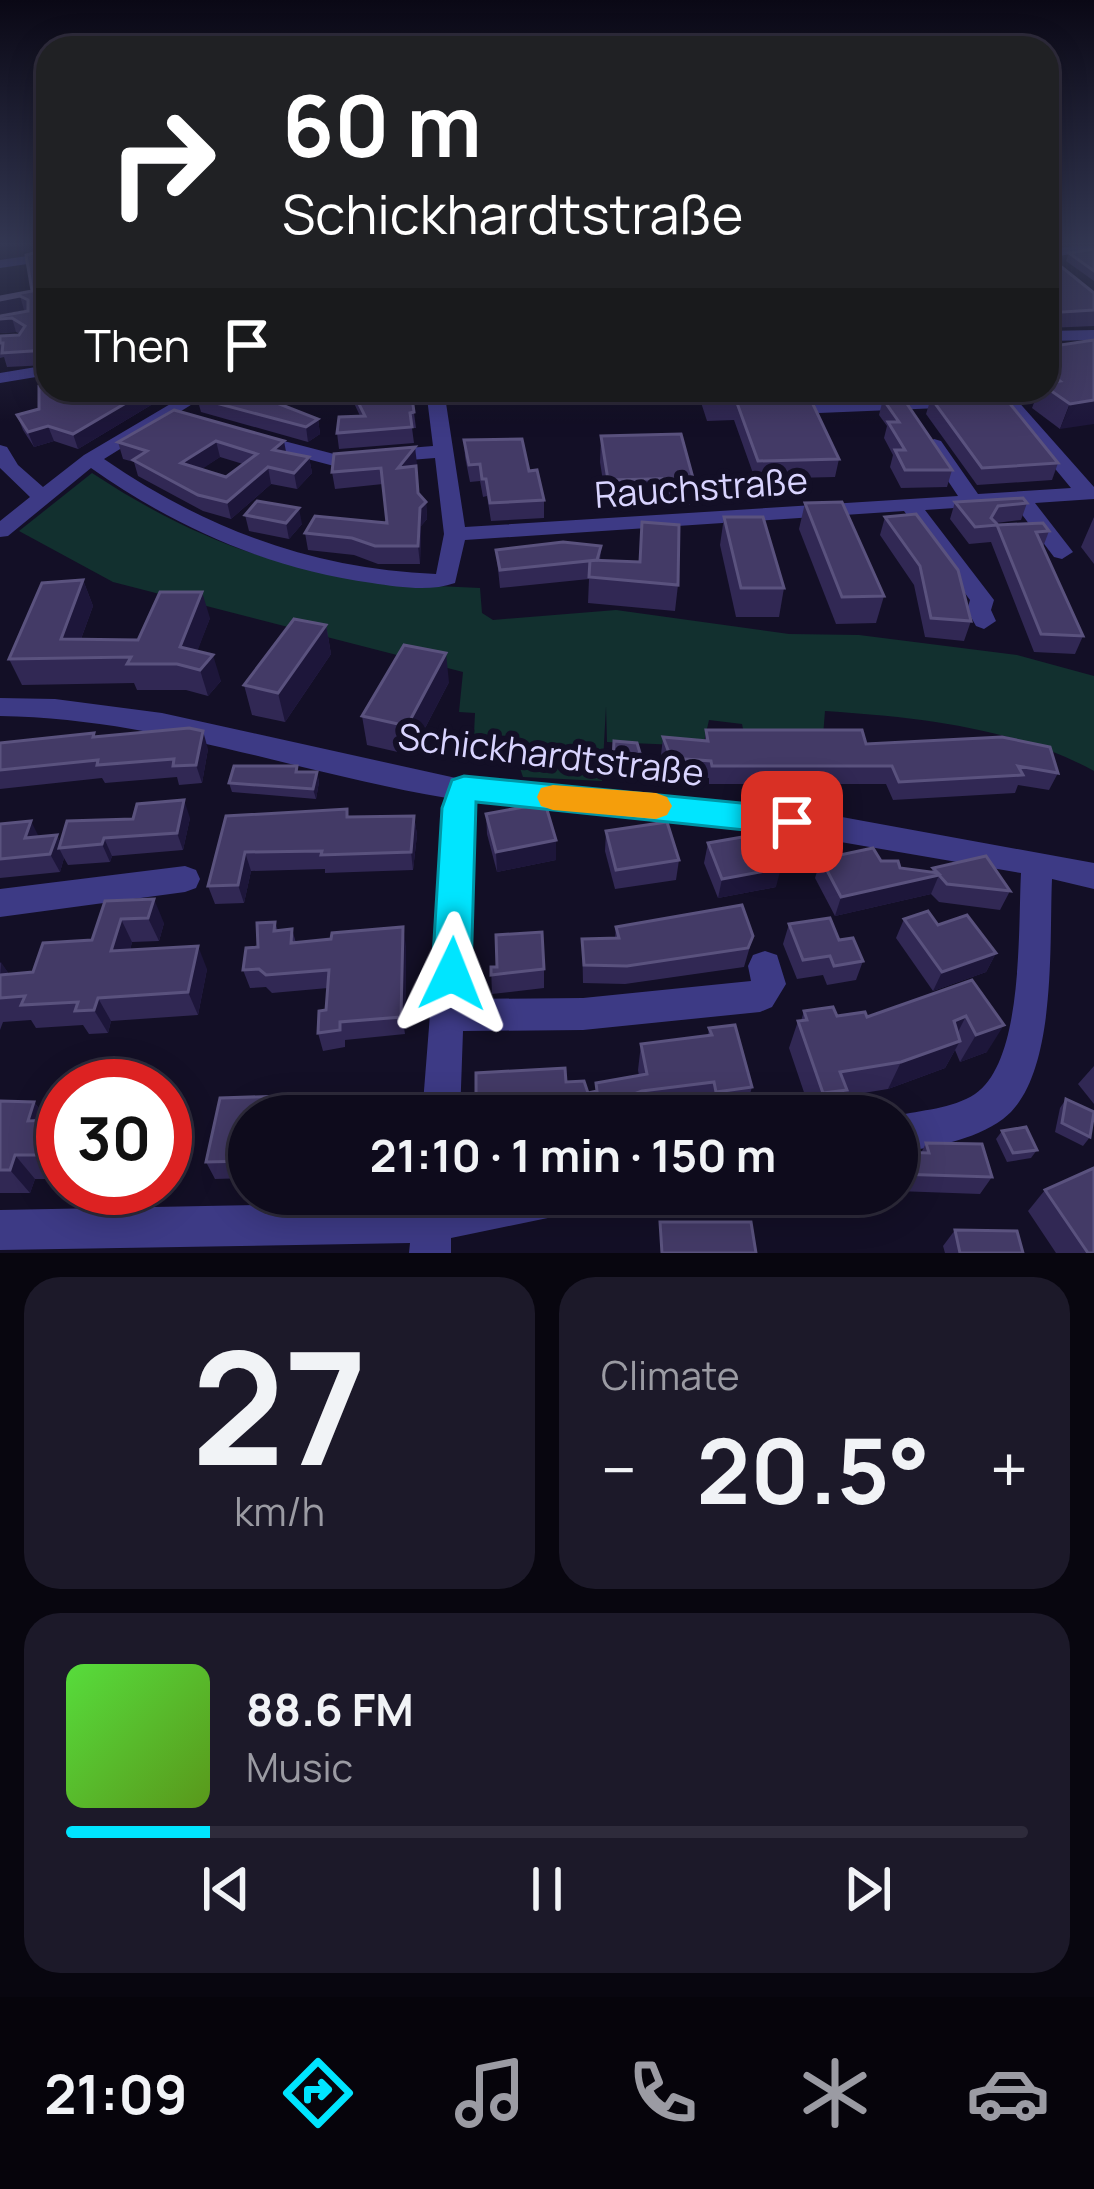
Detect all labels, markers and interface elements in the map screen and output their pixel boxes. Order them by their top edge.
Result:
text: 60 m [282,67,482,182]
icon: right [84,84,240,240]
text: Schickhardtstraße [282,176,743,250]
icon: arrive [214,312,280,378]
text: Then [84,314,190,376]
street label: Rauchstraße [593,455,809,519]
street label: Schickhardtstraße [395,711,707,797]
pin [741,771,843,873]
icon: arrive [759,789,825,855]
position arrow [389,911,515,1037]
speed limit sign: 30 [36,1059,192,1215]
text: 21:10 · 1 min · 150 m [370,1124,776,1186]
text: 27 [191,1299,368,1512]
text: Climate [601,1348,740,1402]
text: 20.5° [697,1408,930,1531]
text: − [601,1424,637,1514]
text: + [990,1424,1028,1514]
text: km/h [234,1484,325,1538]
text: 88.6 FM [246,1678,414,1740]
text: Music [246,1740,353,1794]
icon: previous [193,1856,259,1922]
icon: pause [514,1856,580,1922]
icon: next [835,1856,901,1922]
icon: directions [276,2051,360,2135]
icon: music [448,2051,532,2135]
icon: phone [621,2051,705,2135]
icon: climate [793,2051,877,2135]
icon: car [966,2051,1050,2135]
text: 21:09 [44,2056,188,2130]

